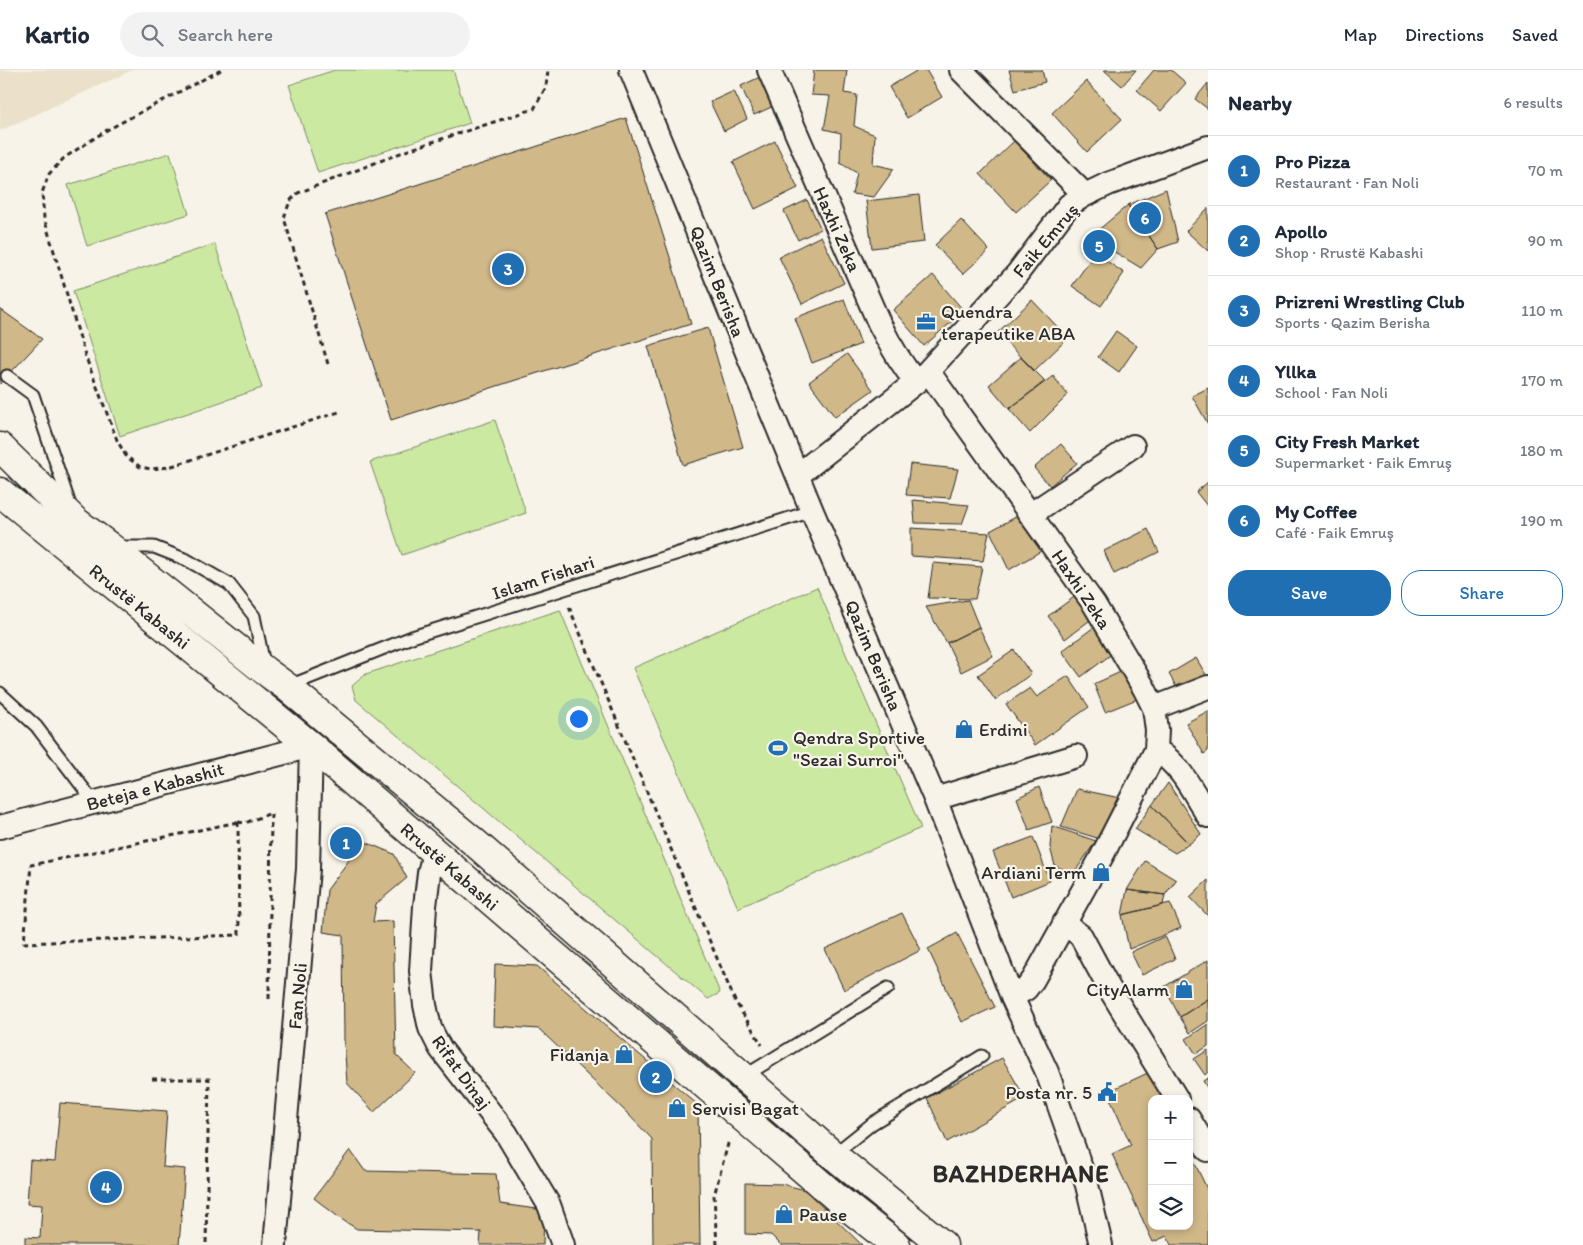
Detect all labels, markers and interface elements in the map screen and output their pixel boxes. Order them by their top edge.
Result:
search box [120,12,470,57]
text: Kartio [25,20,90,49]
icon: search [138,21,166,49]
text: Search here [178,23,273,46]
text: Map [1344,24,1377,46]
text: Directions [1405,24,1484,46]
text: Saved [1512,24,1558,46]
text: Nearby [1228,90,1292,115]
text: 6 results [1503,93,1563,112]
text: Pro Pizza [1275,150,1350,173]
text: 1 [1240,161,1248,180]
text: 70 m [1528,161,1563,180]
text: Restaurant · Fan Noli [1275,173,1419,192]
street label: Haxhi Zeka [809,183,867,276]
street label: Faik Emruş [1008,198,1083,282]
pin: 6 [1129,199,1161,237]
text: Apollo [1275,220,1327,243]
street label: Qazim Berisha [685,222,750,340]
pin: 5 [1083,227,1115,265]
text: 2 [1240,231,1248,250]
text: 90 m [1528,231,1563,250]
text: Shop · Rrustë Kabashi [1275,243,1423,262]
pin: 3 [492,250,524,288]
text: Prizreni Wrestling Club [1275,290,1465,313]
place label: Quendra terapeutike ABA [941,300,1075,345]
text: 3 [1240,301,1248,320]
text: 110 m [1521,301,1563,320]
office icon: Quendra terapeutike ABA [915,311,937,333]
text: Sports · Qazim Berisha [1275,313,1430,332]
text: Yllka [1275,360,1316,383]
text: 4 [1239,371,1249,390]
text: 170 m [1521,371,1563,390]
text: School · Fan Noli [1275,383,1388,402]
text: City Fresh Market [1275,430,1419,453]
text: 5 [1240,441,1248,460]
text: 180 m [1520,441,1563,460]
text: Supermarket · Faik Emruş [1275,453,1452,472]
text: My Coffee [1275,500,1357,523]
text: 6 [1240,511,1248,530]
text: 190 m [1520,511,1563,530]
text: Café · Faik Emruş [1275,523,1394,542]
street label: Haxhi Zeka [1047,545,1117,634]
street label: Islam Fishari [489,550,597,605]
street label: Rrustë Kabashi [85,559,195,654]
button: Save [1228,570,1391,616]
button: Share [1401,570,1563,616]
street label: Qazim Berisha [840,596,907,714]
your location [566,706,592,732]
shop icon: Erdini [953,718,975,740]
place label: Erdini [979,718,1028,741]
place label: Qendra Sportive "Sezai Surroi" [793,726,925,771]
sports icon: Qendra Sportive "Sezai Surroi" [767,737,789,759]
street label: Beteja e Kabashit [84,757,226,816]
street label: Rrustë Kabashi [396,817,504,915]
pin: 1 [330,824,362,862]
place label: Ardiani Term [981,861,1087,884]
shop icon: Ardiani Term [1090,861,1112,883]
street label: Fan Noli [283,962,312,1030]
place label: CityAlarm [1086,978,1170,1001]
shop icon: CityAlarm [1173,978,1195,1000]
street label: Rifat Dinaj [427,1031,496,1114]
place label: Fidanja [550,1043,609,1066]
shop icon: Fidanja [613,1043,635,1065]
pin: 2 [640,1058,672,1096]
place label: Posta nr. 5 [1006,1081,1092,1104]
public building icon: Posta nr. 5 [1096,1081,1118,1103]
map controls [1148,1095,1193,1230]
button: + [1148,1095,1193,1140]
shop icon: Servisi Bagat [666,1097,688,1119]
place label: Servisi Bagat [692,1097,799,1120]
button: − [1148,1140,1193,1185]
district label: BAZHDERHANE [932,1159,1110,1188]
pin: 4 [90,1168,122,1206]
button: layers [1148,1185,1193,1230]
shop icon: Pause [773,1203,795,1225]
place label: Pause [799,1203,847,1226]

